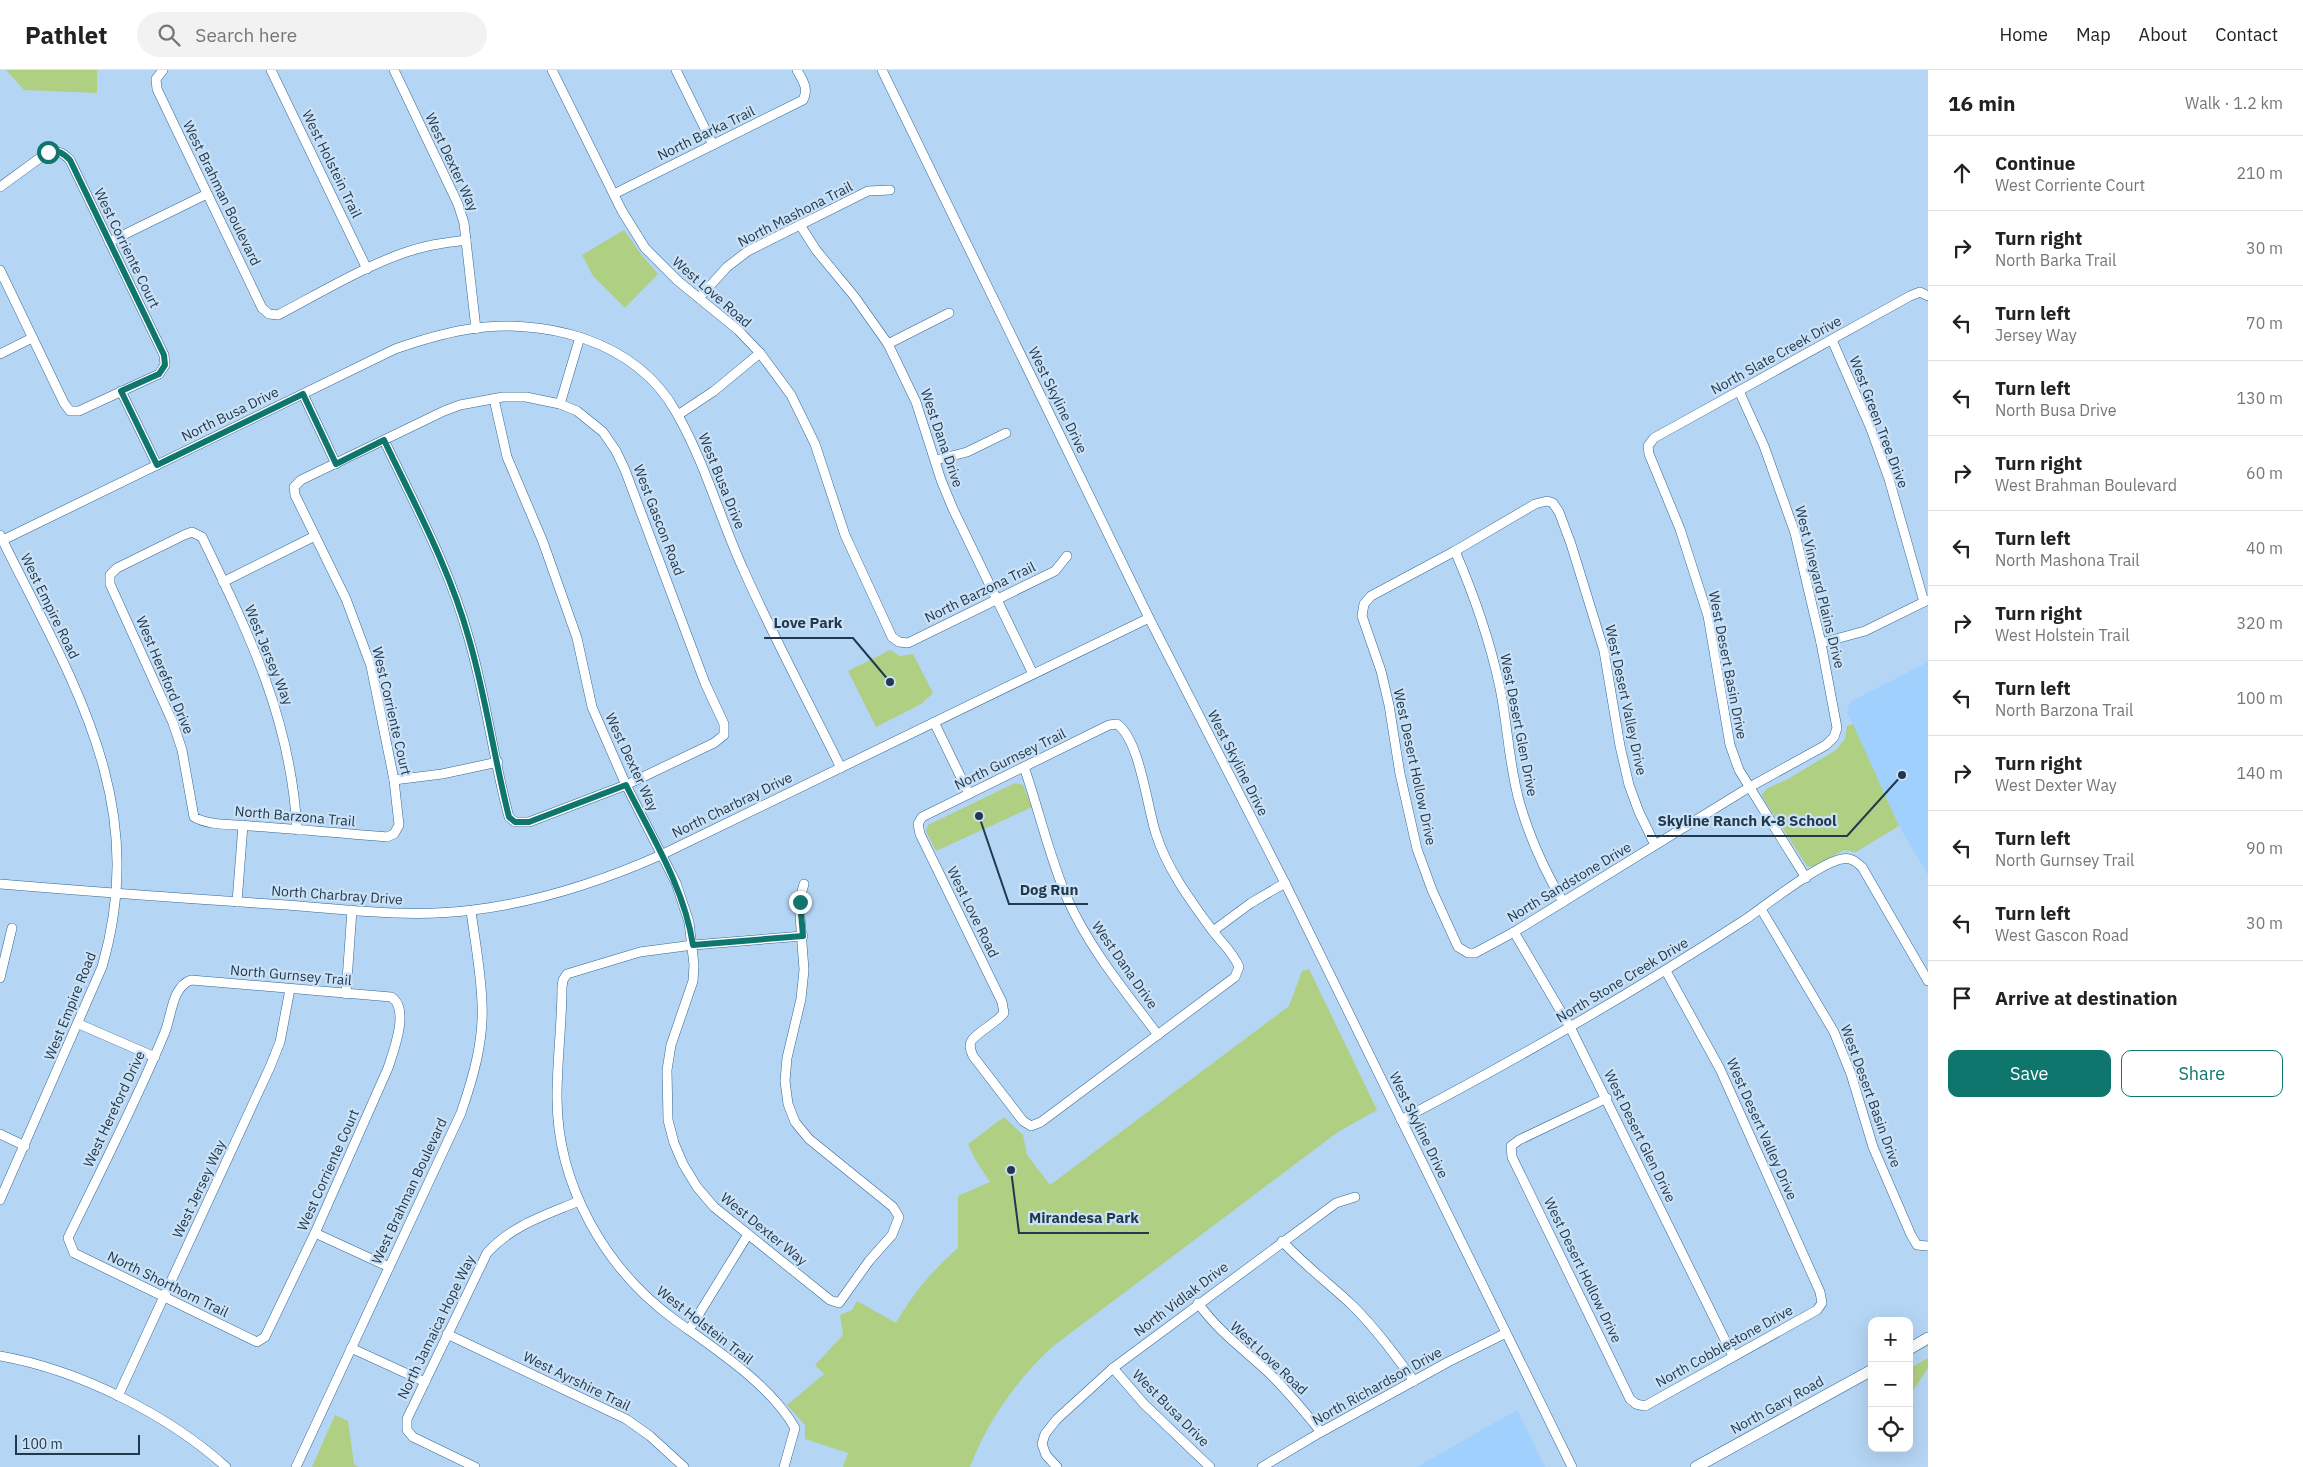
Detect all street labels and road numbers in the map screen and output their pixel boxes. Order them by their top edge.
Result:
street label: North Barka Trail [654,102,758,164]
street label: West Holstein Trail [298,107,366,221]
street label: West Dexter Way [421,110,483,214]
street label: West Brahman Boulevard [179,117,265,269]
street label: North Mashona Trail [735,177,856,251]
street label: West Corriente Court [90,185,164,311]
street label: West Love Road [669,253,755,331]
street label: North Slate Creek Drive [1707,311,1845,398]
street label: West Skyline Drive [1024,344,1092,456]
street label: West Green Tree Drive [1846,353,1913,491]
street label: North Busa Drive [178,382,282,445]
street label: West Dana Drive [917,386,967,490]
street label: West Busa Drive [695,430,750,532]
street label: West Gascon Road [630,462,688,578]
street label: West Vineyard Plains Drive [1791,504,1849,671]
street label: West Empire Road [17,550,83,662]
street label: North Barzona Trail [922,557,1039,627]
street label: West Desert Basin Drive [1705,589,1751,741]
street label: West Jersey Way [241,602,297,708]
street label: West Hereford Drive [132,613,198,737]
street label: West Desert Valley Drive [1601,623,1651,777]
street label: West Corriente Court [368,645,416,777]
street label: West Desert Glen Drive [1496,652,1542,798]
street label: West Desert Hollow Drive [1390,687,1440,847]
street label: West Skyline Drive [1204,707,1273,819]
street label: West Dexter Way [601,710,663,814]
street label: North Gurnsey Trail [951,724,1069,794]
street label: North Charbray Drive [669,768,795,842]
street label: North Barzona Trail [234,802,356,830]
street label: North Sandstone Drive [1504,838,1635,926]
street label: West Love Road [943,863,1003,961]
street label: North Charbray Drive [271,881,404,909]
street label: West Dana Drive [1088,918,1162,1013]
street label: North Stone Creek Drive [1553,933,1692,1027]
street label: West Empire Road [40,949,100,1063]
street label: North Gurnsey Trail [230,961,353,989]
street label: West Desert Basin Drive [1837,1022,1905,1170]
street label: West Hereford Drive [79,1048,149,1170]
street label: West Desert Valley Drive [1723,1055,1802,1203]
street label: West Desert Glen Drive [1600,1067,1680,1205]
street label: West Skyline Drive [1385,1069,1453,1181]
street label: West Corriente Court [293,1106,363,1234]
street label: West Brahman Boulevard [367,1115,451,1267]
street label: West Jersey Way [168,1137,230,1241]
street label: West Dexter Way [717,1188,811,1270]
street label: West Desert Hollow Drive [1540,1194,1626,1346]
street label: North Shorthorn Trail [104,1247,232,1321]
street label: North Jamaica Hope Way [393,1252,479,1402]
street label: North Vidlak Drive [1130,1257,1232,1340]
street label: West Holstein Trail [653,1282,757,1368]
street label: North Cobblestone Drive [1652,1301,1796,1391]
street label: West Love Road [1226,1318,1312,1398]
street label: North Richardson Drive [1309,1343,1445,1429]
street label: West Ayrshire Trail [520,1347,634,1415]
street label: West Busa Drive [1129,1366,1214,1451]
street label: North Gary Road [1727,1372,1827,1438]

